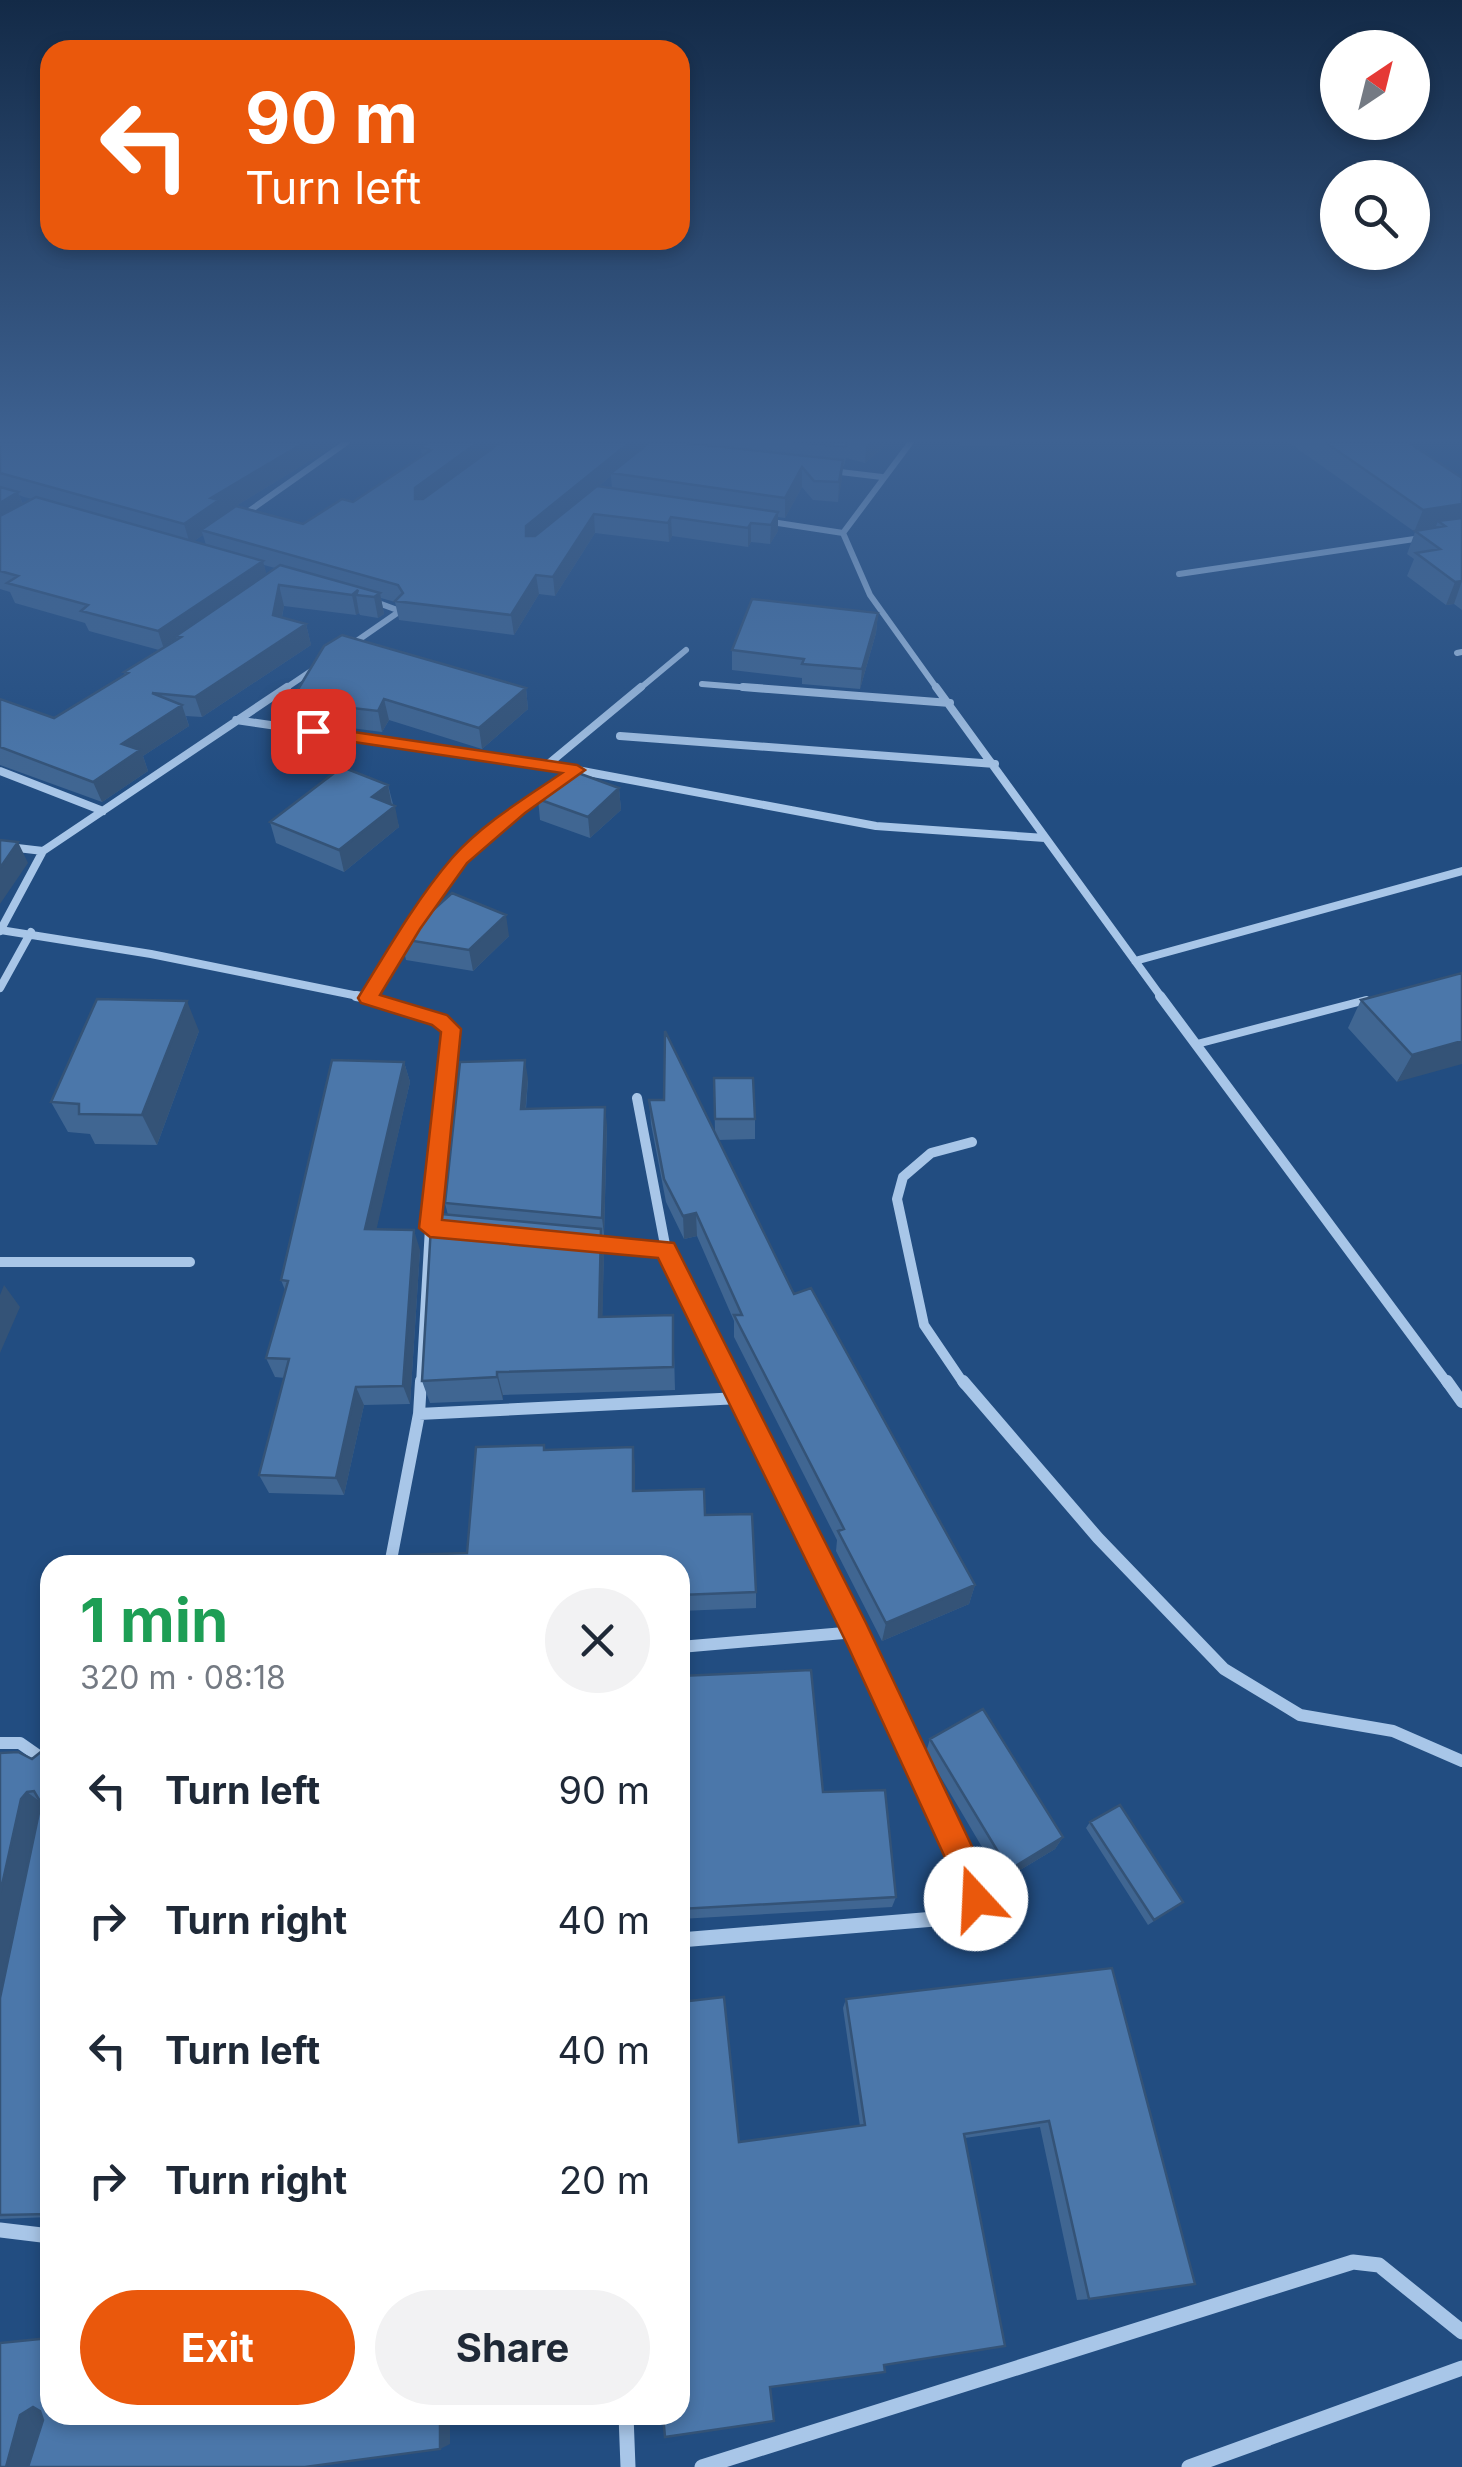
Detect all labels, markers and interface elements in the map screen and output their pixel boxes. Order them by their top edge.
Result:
north arrow [1320,30,1430,140]
map controls [1320,30,1430,270]
text: 90 m [245,75,418,160]
icon: left [80,80,210,210]
text: Turn left [245,160,421,215]
button: search [1320,160,1430,270]
pin [271,689,356,774]
icon: arrive [286,704,341,759]
text: 1 min [80,1584,228,1656]
button: close [545,1588,650,1693]
text: 320 m · 08:18 [80,1658,286,1697]
icon: left [80,1763,135,1818]
text: Turn left [165,1767,320,1813]
text: 90 m [558,1767,650,1813]
position arrow [924,1847,1028,1951]
icon: right [80,1893,135,1948]
text: Turn right [165,1897,347,1943]
text: 40 m [558,1897,650,1943]
icon: left [80,2023,135,2078]
text: Turn left [165,2027,320,2073]
text: 40 m [558,2027,650,2073]
icon: right [80,2153,135,2208]
text: Turn right [165,2157,347,2203]
text: 20 m [559,2157,650,2203]
button: Exit [80,2290,355,2405]
button: Share [375,2290,650,2405]

